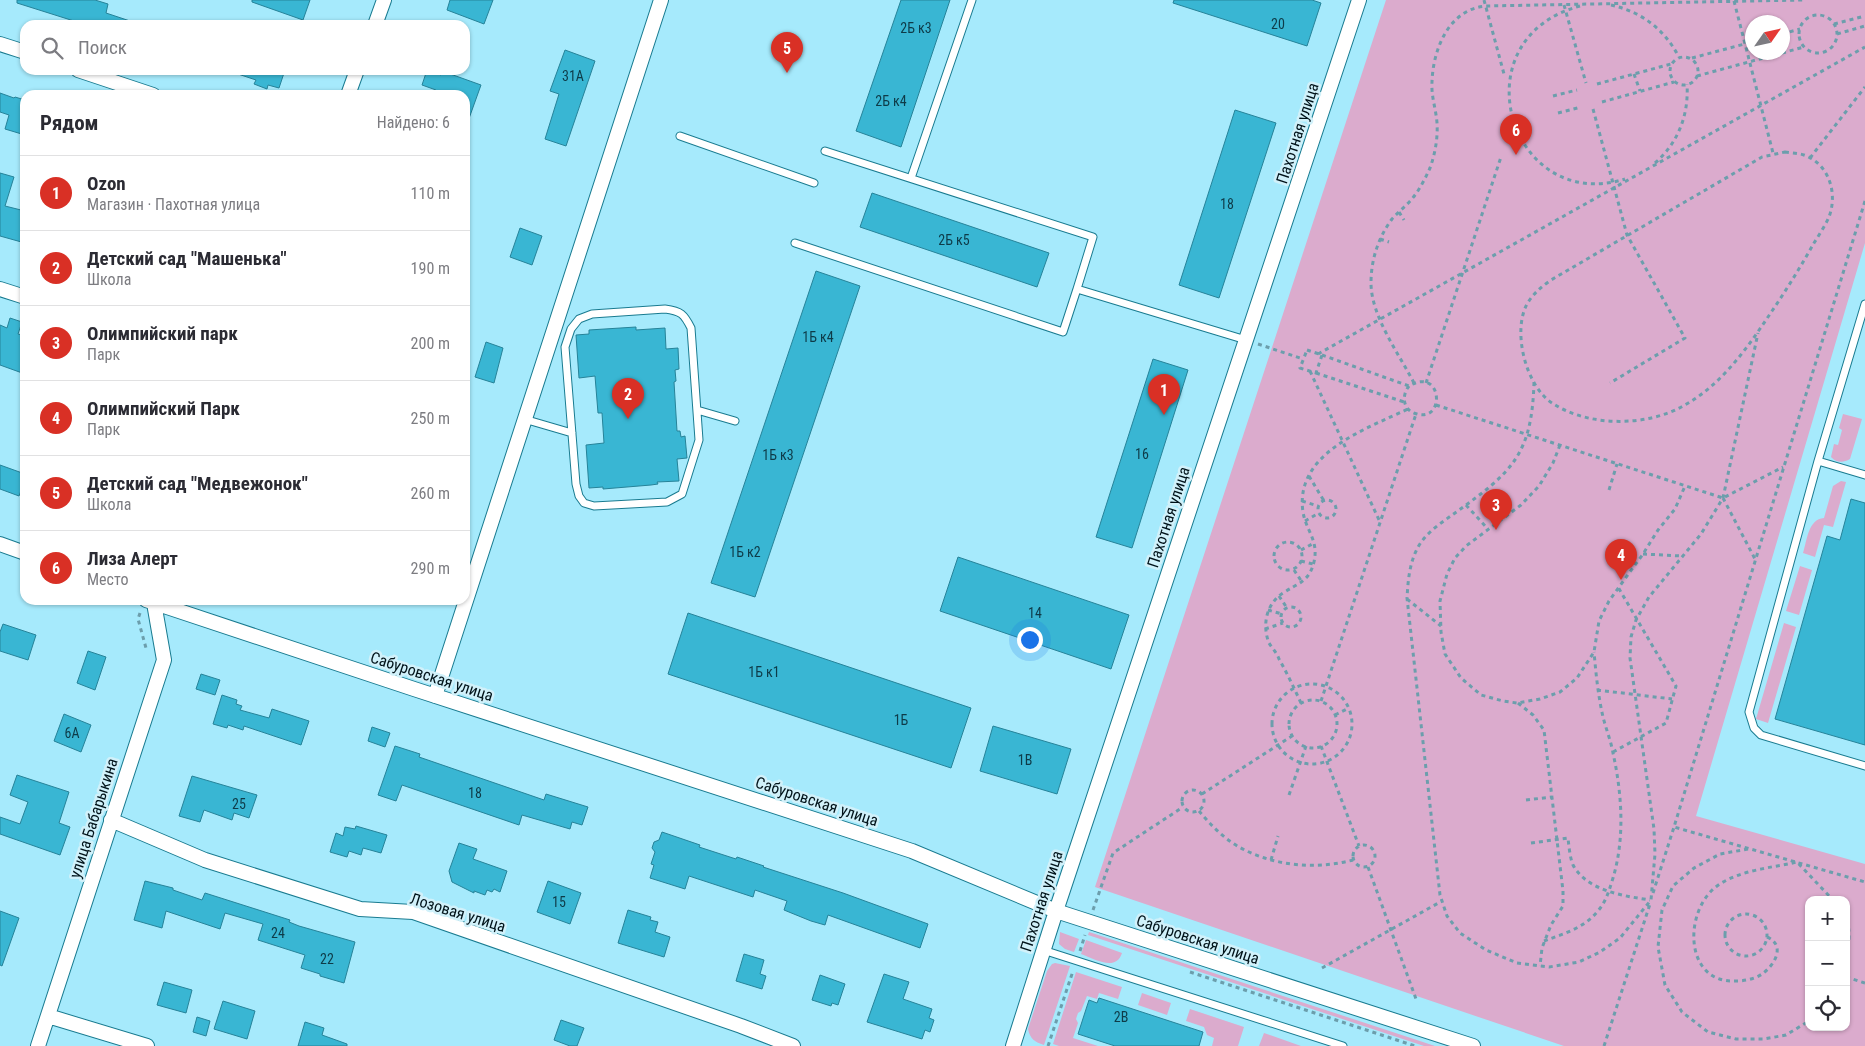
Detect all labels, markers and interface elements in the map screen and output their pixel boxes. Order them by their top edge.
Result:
north arrow [1745,15,1790,60]
house number: 20 [1271,16,1285,32]
search box [20,20,470,75]
house number: 2Б к3 [900,20,932,36]
pin: 5 [771,32,803,73]
icon: search [38,34,66,62]
text: Поиск [78,36,127,59]
house number: 31А [562,68,584,84]
street label: Пахотная улица [1272,80,1323,186]
house number: 2Б к4 [875,93,907,109]
text: Рядом [40,111,99,135]
text: Найдено: 6 [377,113,450,132]
pin: 6 [1500,114,1532,155]
text: Ozon [87,172,126,195]
text: 1 [52,184,60,203]
text: 110 m [411,184,450,203]
text: Магазин · Пахотная улица [87,195,260,214]
house number: 18 [1220,196,1234,212]
house number: 2Б к5 [938,232,970,248]
text: Детский сад "Машенька" [87,247,287,270]
text: 2 [52,259,60,278]
text: 190 m [411,259,450,278]
text: Школа [87,270,131,289]
text: Олимпийский парк [87,322,238,345]
house number: 1Б к4 [802,329,834,345]
text: 3 [52,334,60,353]
text: 200 m [411,334,450,353]
text: Парк [87,345,120,364]
pin: 1 [1148,374,1180,415]
pin: 2 [612,378,644,419]
text: Олимпийский Парк [87,397,240,420]
text: 4 [52,409,60,428]
text: 250 m [411,409,450,428]
text: Парк [87,420,120,439]
house number: 16 [1135,446,1149,462]
house number: 1Б к3 [762,447,794,463]
street label: Пахотная улица [1143,464,1194,570]
text: Детский сад "Медвежонок" [87,472,308,495]
text: 5 [52,484,60,503]
text: 260 m [411,484,450,503]
pin: 3 [1480,489,1512,530]
text: Школа [87,495,131,514]
pin: 4 [1605,539,1637,580]
house number: 1Б к2 [729,544,761,560]
text: Лиза Алерт [87,547,178,570]
text: 6 [52,559,60,578]
text: 290 m [411,559,450,578]
text: Место [87,570,128,589]
house number: 14 [1028,605,1042,621]
your location [1017,627,1043,653]
street label: Сабуровская улица [368,648,496,705]
house number: 1Б к1 [748,664,780,680]
house number: 1Б [894,712,909,728]
house number: 6А [65,725,79,741]
house number: 1В [1018,752,1032,768]
street label: улица Бабарыкина [65,756,122,880]
street label: Сабуровская улица [753,773,881,830]
house number: 18 [468,785,482,801]
house number: 25 [232,796,246,812]
street label: Пахотная улица [1016,848,1067,954]
street label: Лозовая улица [408,889,508,936]
house number: 15 [552,894,566,910]
map controls [1805,896,1850,1031]
button: + [1805,896,1850,941]
street label: Сабуровская улица [1134,911,1262,968]
house number: 24 [271,925,285,941]
button: − [1805,941,1850,986]
house number: 22 [320,951,334,967]
button: locate [1805,986,1850,1031]
house number: 2В [1114,1009,1128,1025]

